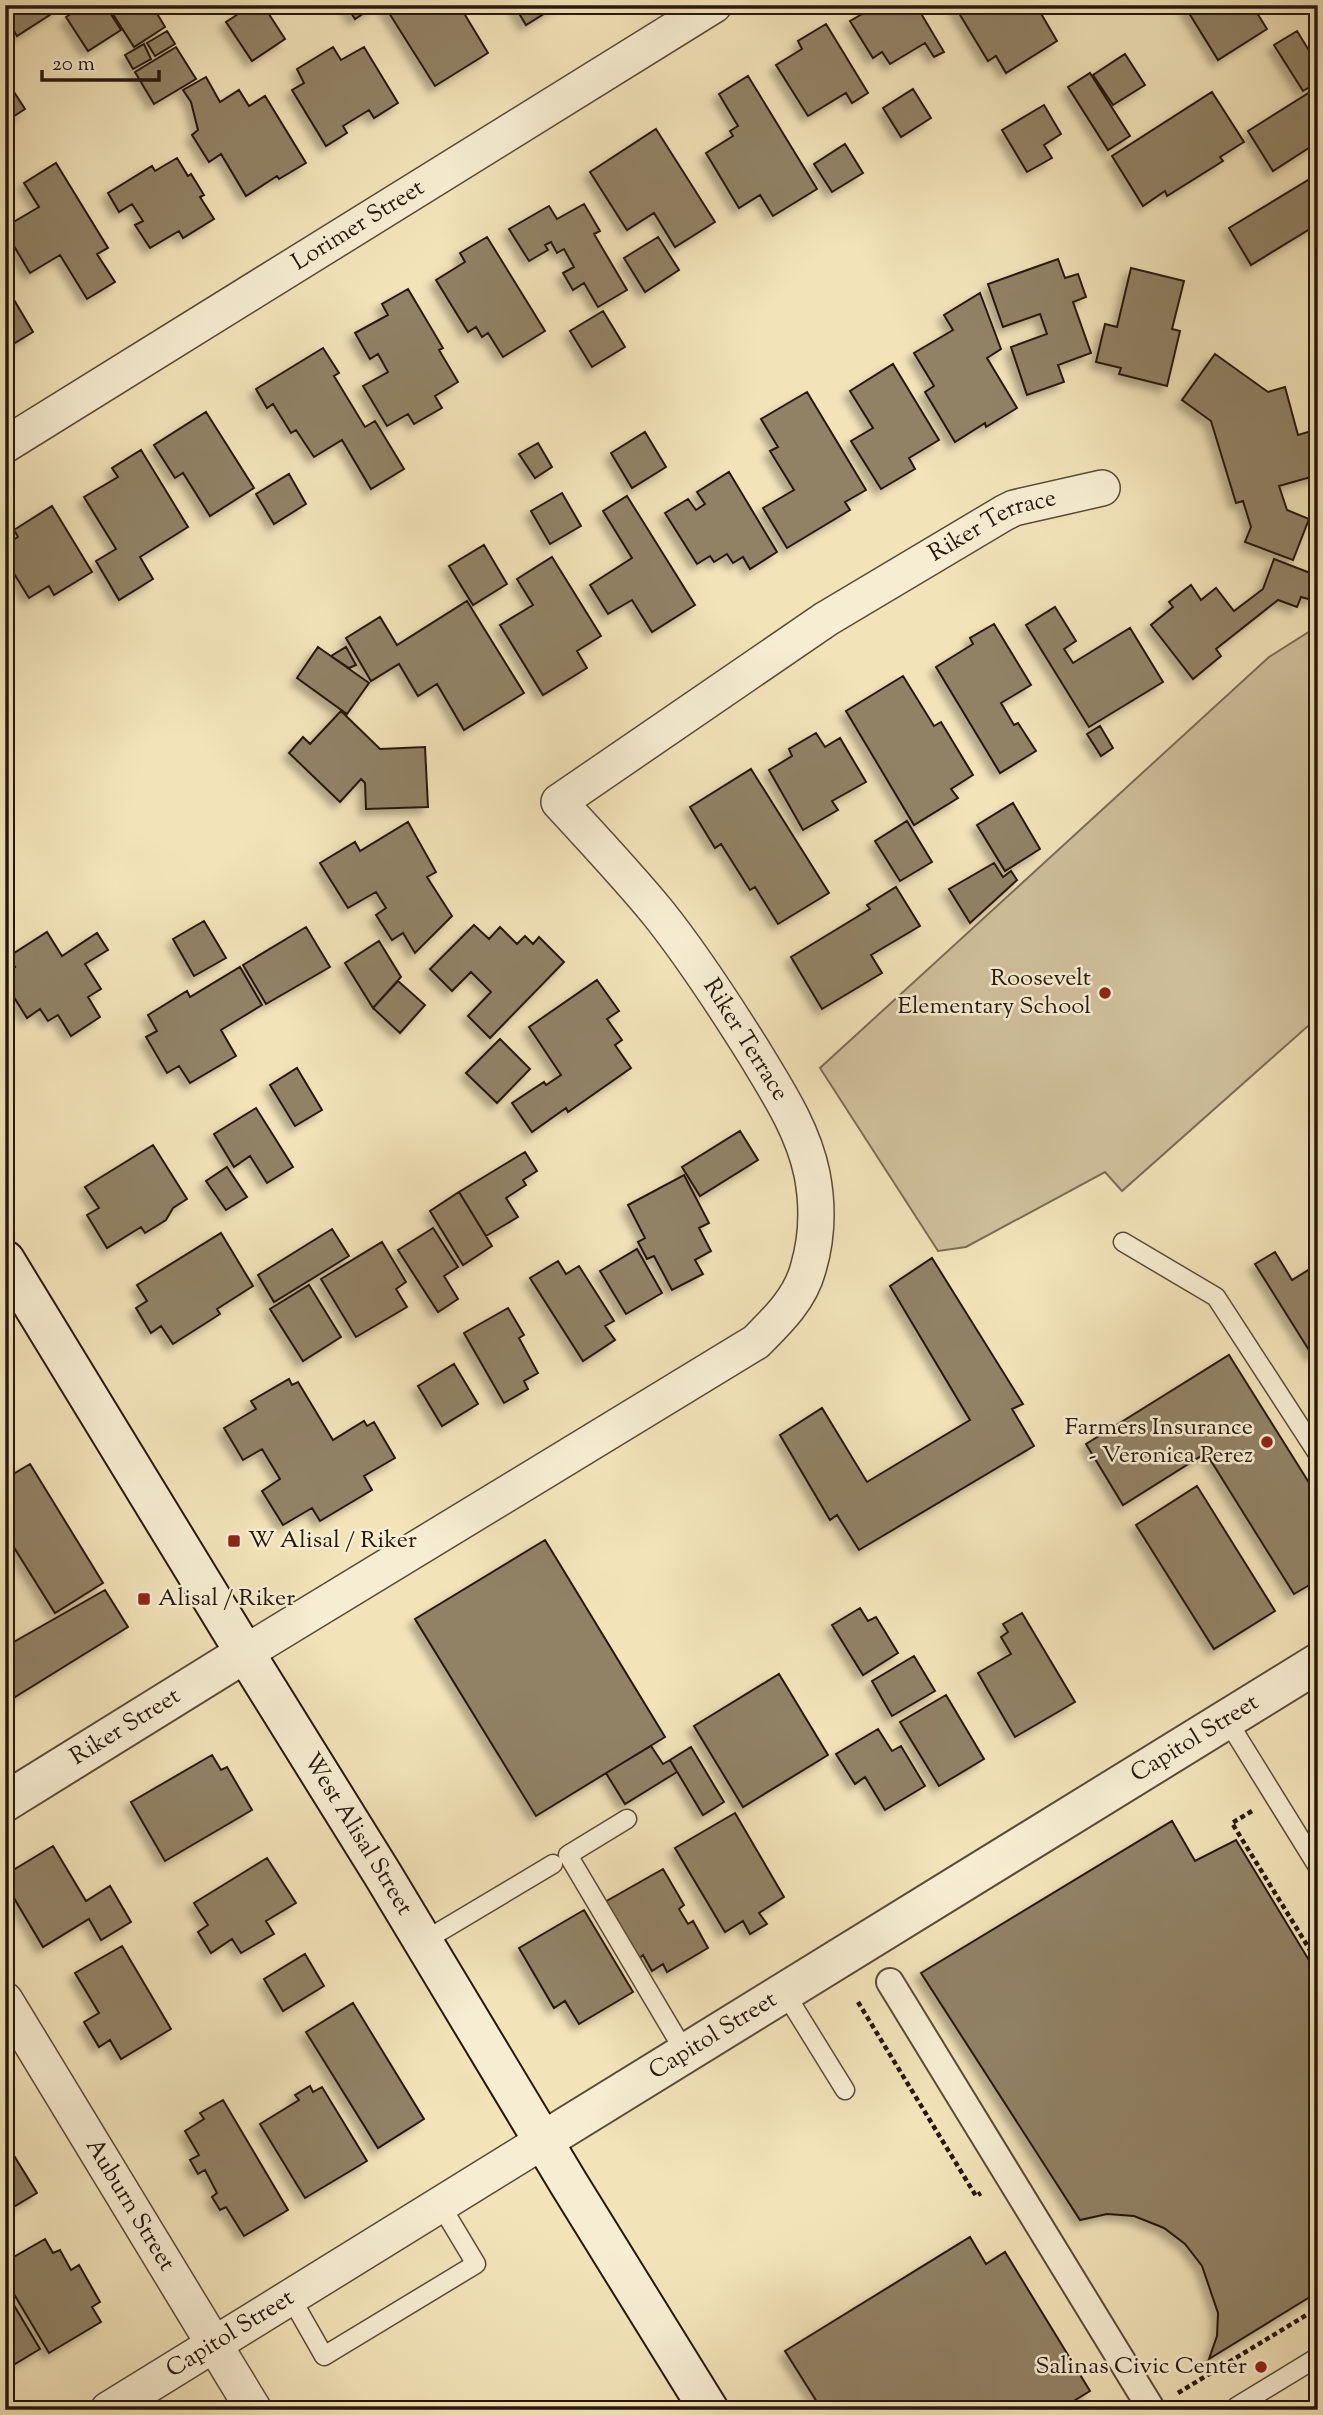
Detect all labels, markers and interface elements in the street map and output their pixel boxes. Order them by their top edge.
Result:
scale bar [42,38,159,82]
text: 20 m [52,50,95,80]
street label: Lorimer Street [286,172,431,280]
street label: Riker Terrace [923,482,1060,571]
place label: Roosevelt Elementary School [897,962,1091,1024]
street label: Riker Terrace [694,972,796,1108]
marker: Roosevelt Elementary School [1097,985,1113,1001]
place label: Farmers Insurance - Veronica Perez [1065,1411,1253,1473]
marker: Farmers Insurance - Veronica Perez [1259,1434,1275,1450]
place label: W Alisal / Riker [248,1524,417,1558]
marker: W Alisal / Riker [226,1533,242,1549]
place label: Alisal / Riker [158,1582,295,1616]
marker: Alisal / Riker [136,1591,152,1607]
street label: Riker Street [64,1680,187,1774]
street label: Capitol Street [1124,1686,1266,1791]
street label: West Alisal Street [294,1747,421,1922]
street label: Capitol Street [643,1983,784,2089]
street label: Auburn Street [76,2132,183,2278]
street label: Capitol Street [160,2282,301,2387]
place label: Salinas Civic Center [1035,2350,1247,2384]
marker: Salinas Civic Center [1253,2359,1269,2375]

